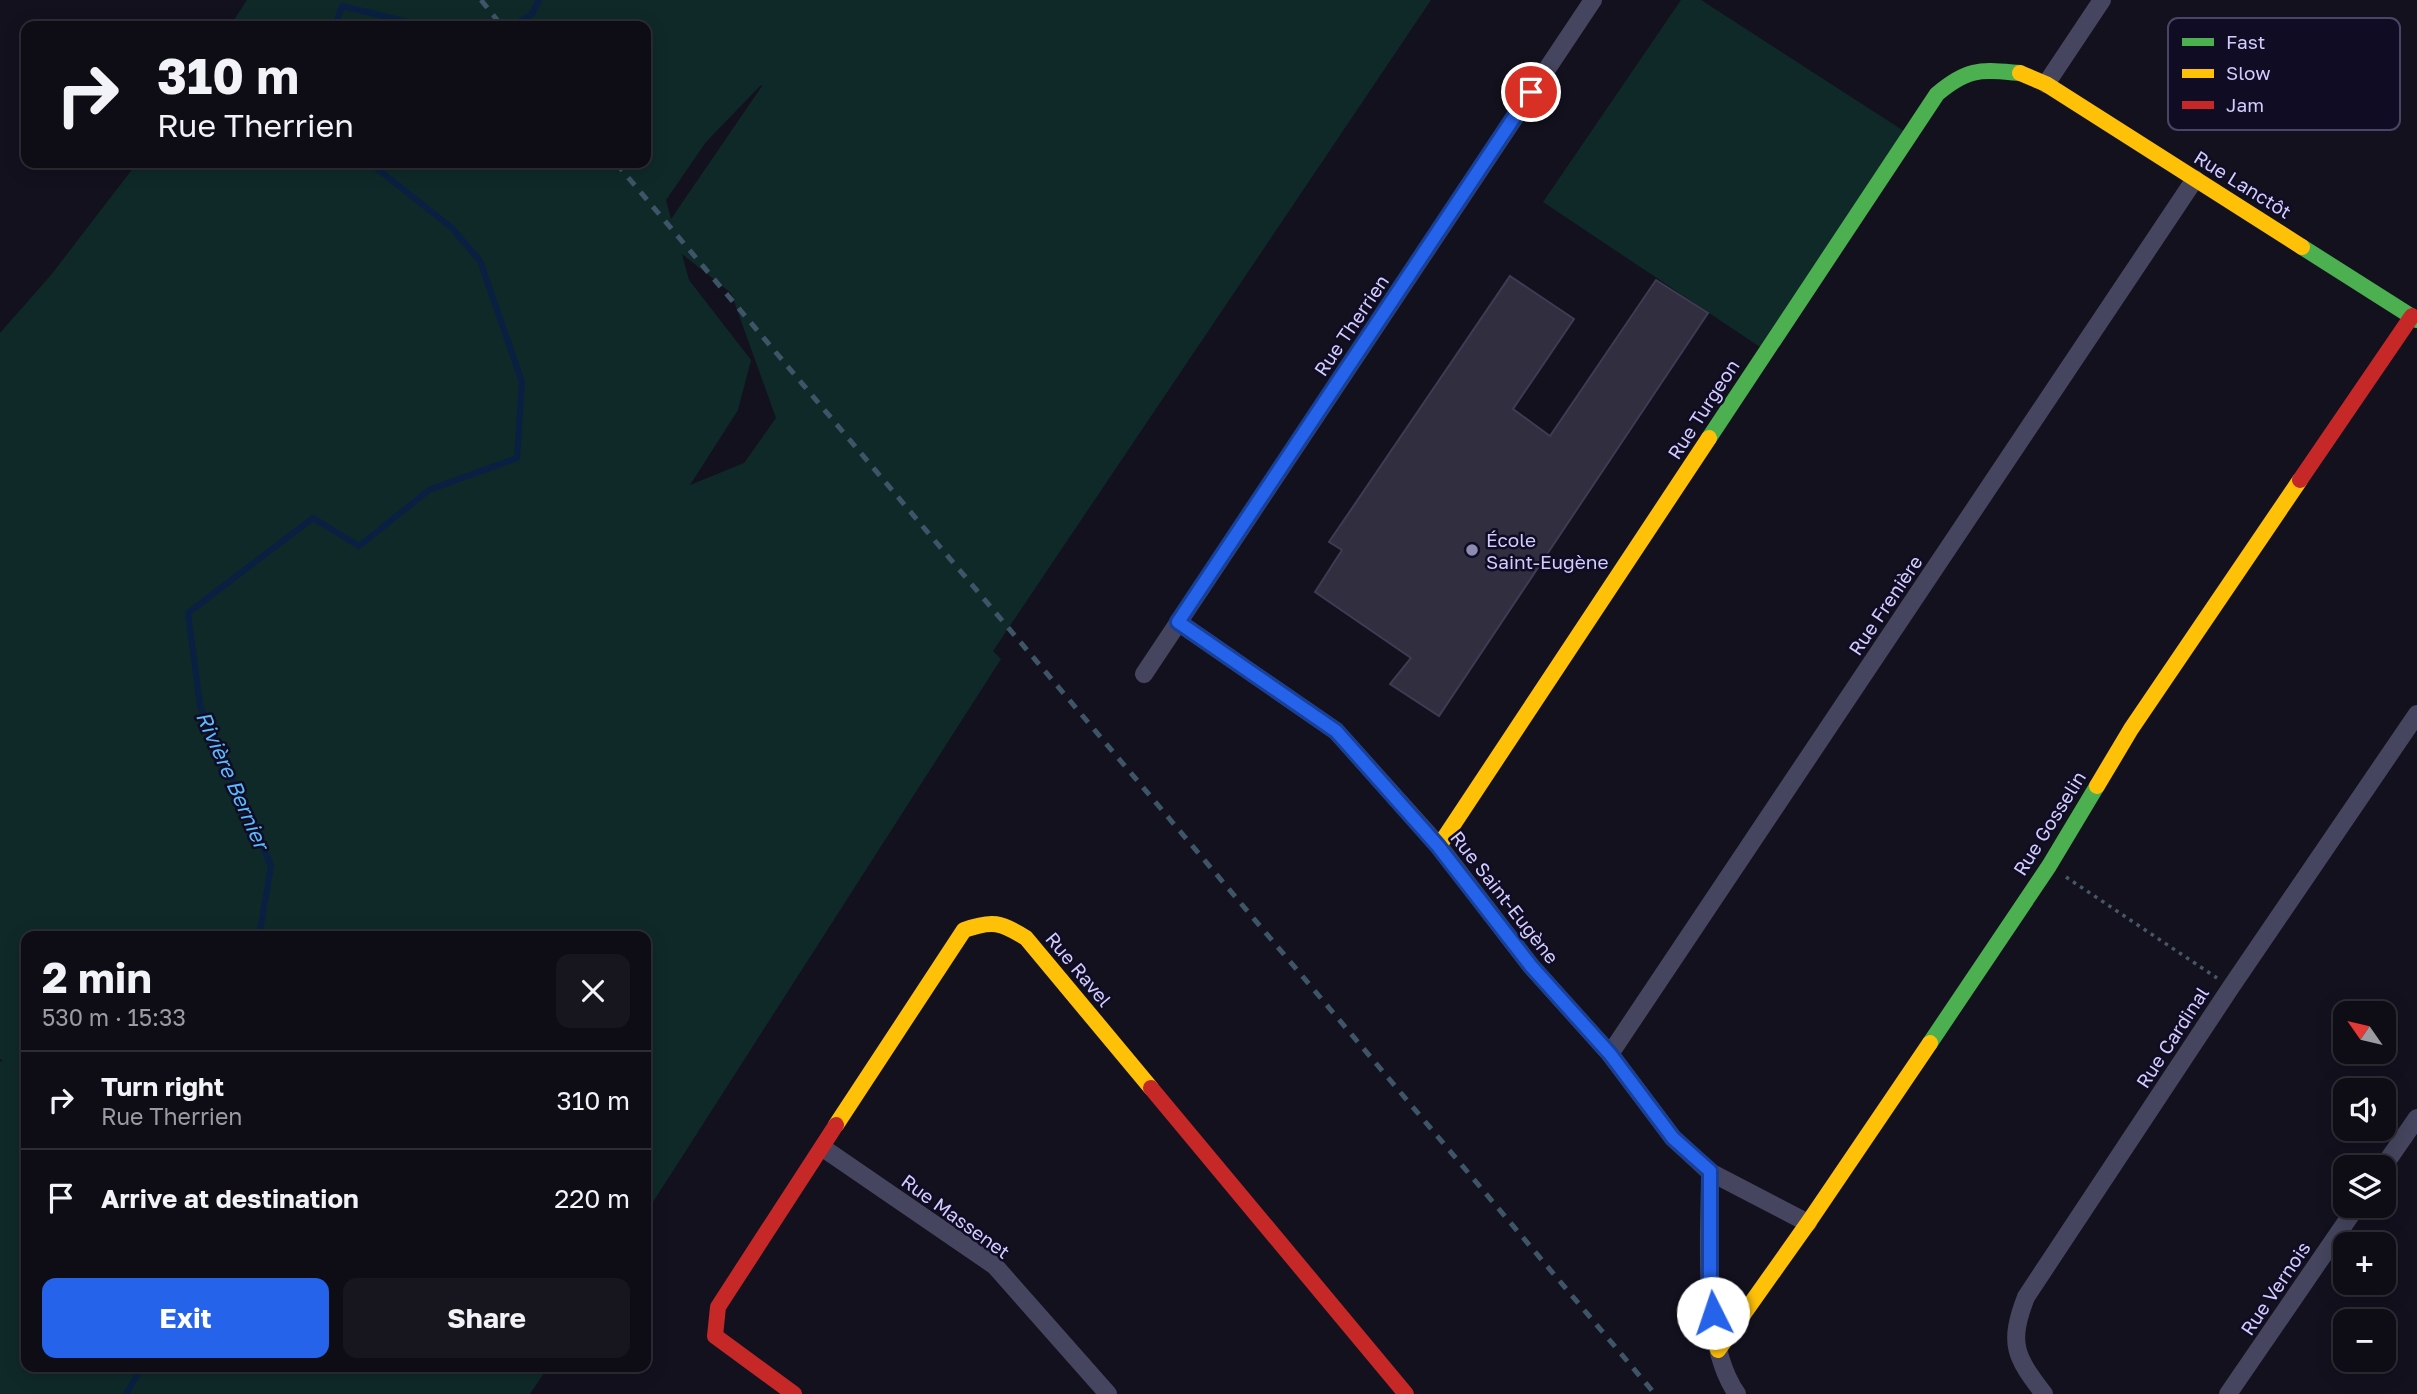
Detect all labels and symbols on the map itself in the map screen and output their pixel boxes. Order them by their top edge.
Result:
legend [2168,18,2400,130]
text: Fast [2226,30,2265,53]
text: Slow [2226,61,2271,84]
pin [1501,62,1561,122]
text: Jam [2226,93,2264,116]
street label: Rue Lanctôt [2190,145,2296,223]
street label: Rue Therrien [1309,270,1393,380]
street label: Rue Turgeon [1662,355,1744,463]
place label: École Saint-Eugène [1486,528,1608,573]
marker: École Saint-Eugène [1464,542,1480,558]
street label: Rue Frenière [1843,551,1927,659]
water label: Rivière Bernier [191,707,276,856]
street label: Rue Gosselin [2008,767,2090,879]
street label: Rue Saint-Eugène [1446,826,1564,968]
street label: Rue Ravel [1041,927,1117,1011]
street label: Rue Cardinal [2131,982,2213,1092]
north arrow [2333,1001,2396,1064]
street label: Rue Massenet [897,1169,1015,1263]
street label: Rue Vernois [2235,1237,2315,1339]
position arrow [1676,1276,1750,1350]

